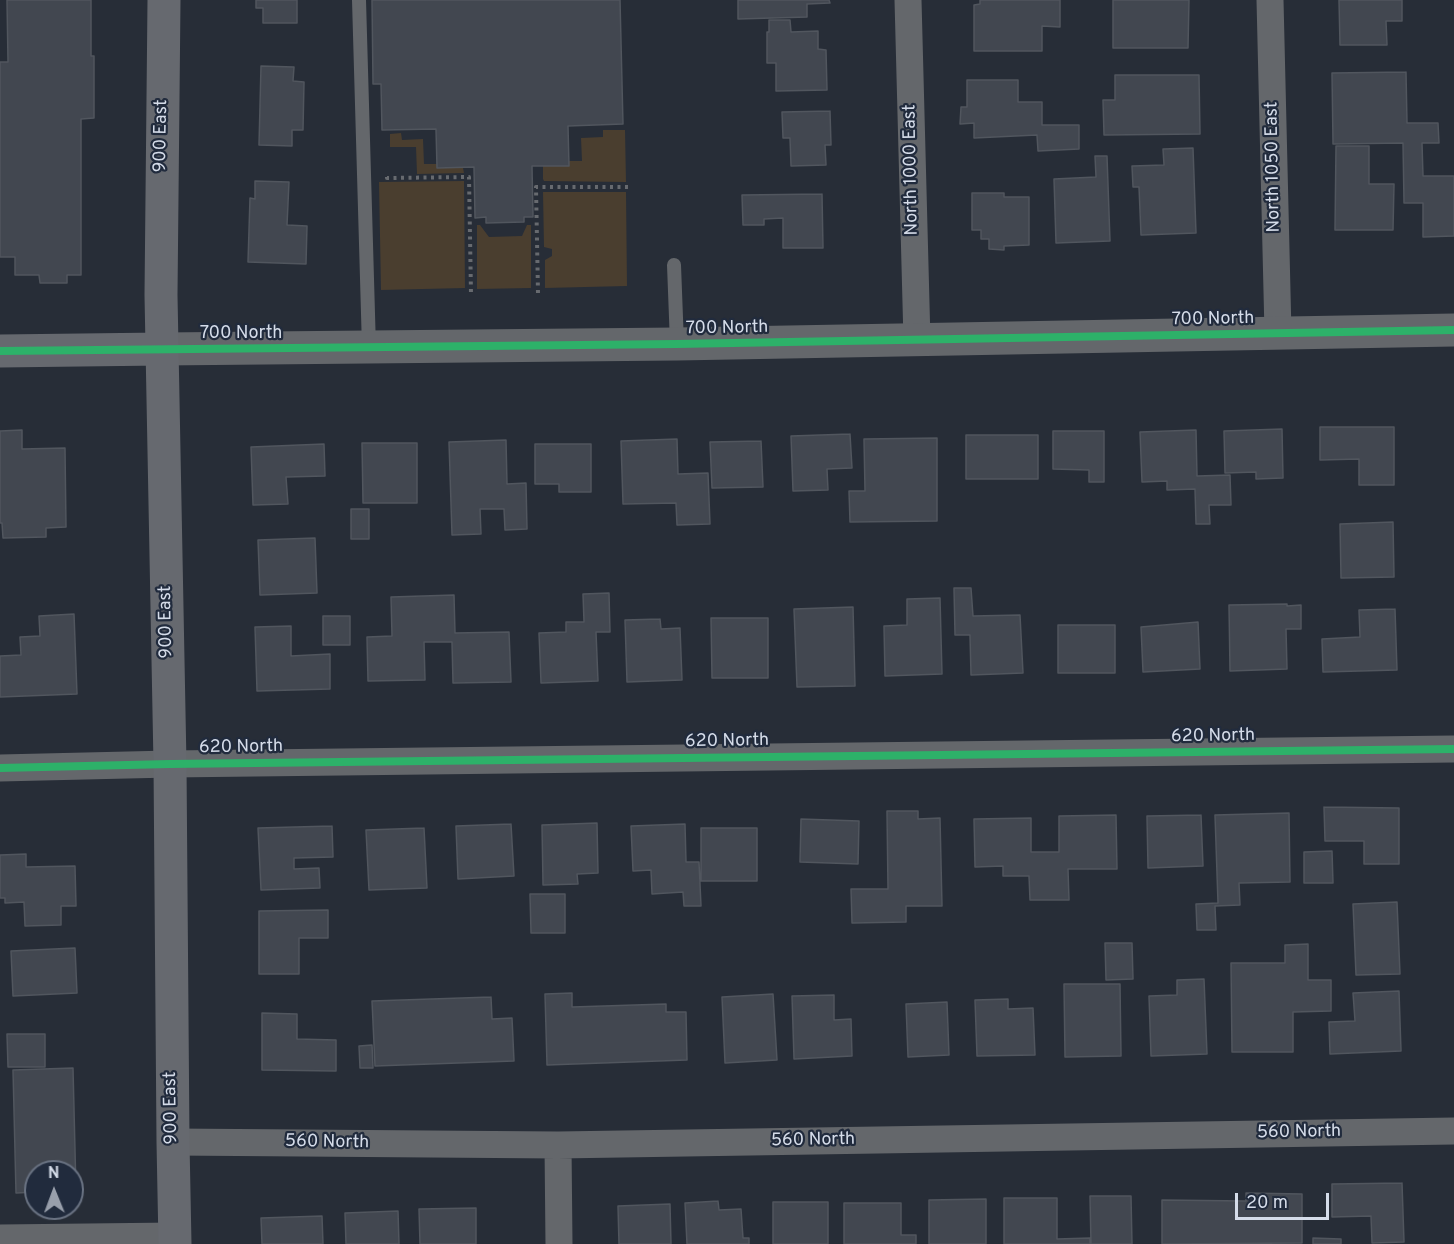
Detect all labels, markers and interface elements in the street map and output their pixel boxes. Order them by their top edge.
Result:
street label: 900 East [151,99,173,173]
street label: North 1050 East [1262,101,1286,233]
street label: North 1000 East [900,104,924,236]
street label: 700 North [1171,308,1255,332]
street label: 700 North [685,317,769,341]
street label: 700 North [200,323,282,345]
street label: 900 East [156,585,178,659]
street label: 620 North [1171,725,1255,749]
street label: 620 North [685,730,769,754]
street label: 620 North [199,736,283,760]
street label: 900 East [161,1071,183,1145]
street label: 560 North [1257,1121,1341,1145]
street label: 560 North [771,1129,855,1153]
street label: 560 North [285,1131,369,1155]
north arrow [24,1160,84,1220]
text: N [48,1164,60,1184]
scale bar [1238,1181,1332,1219]
text: 20 m [1246,1192,1288,1215]

